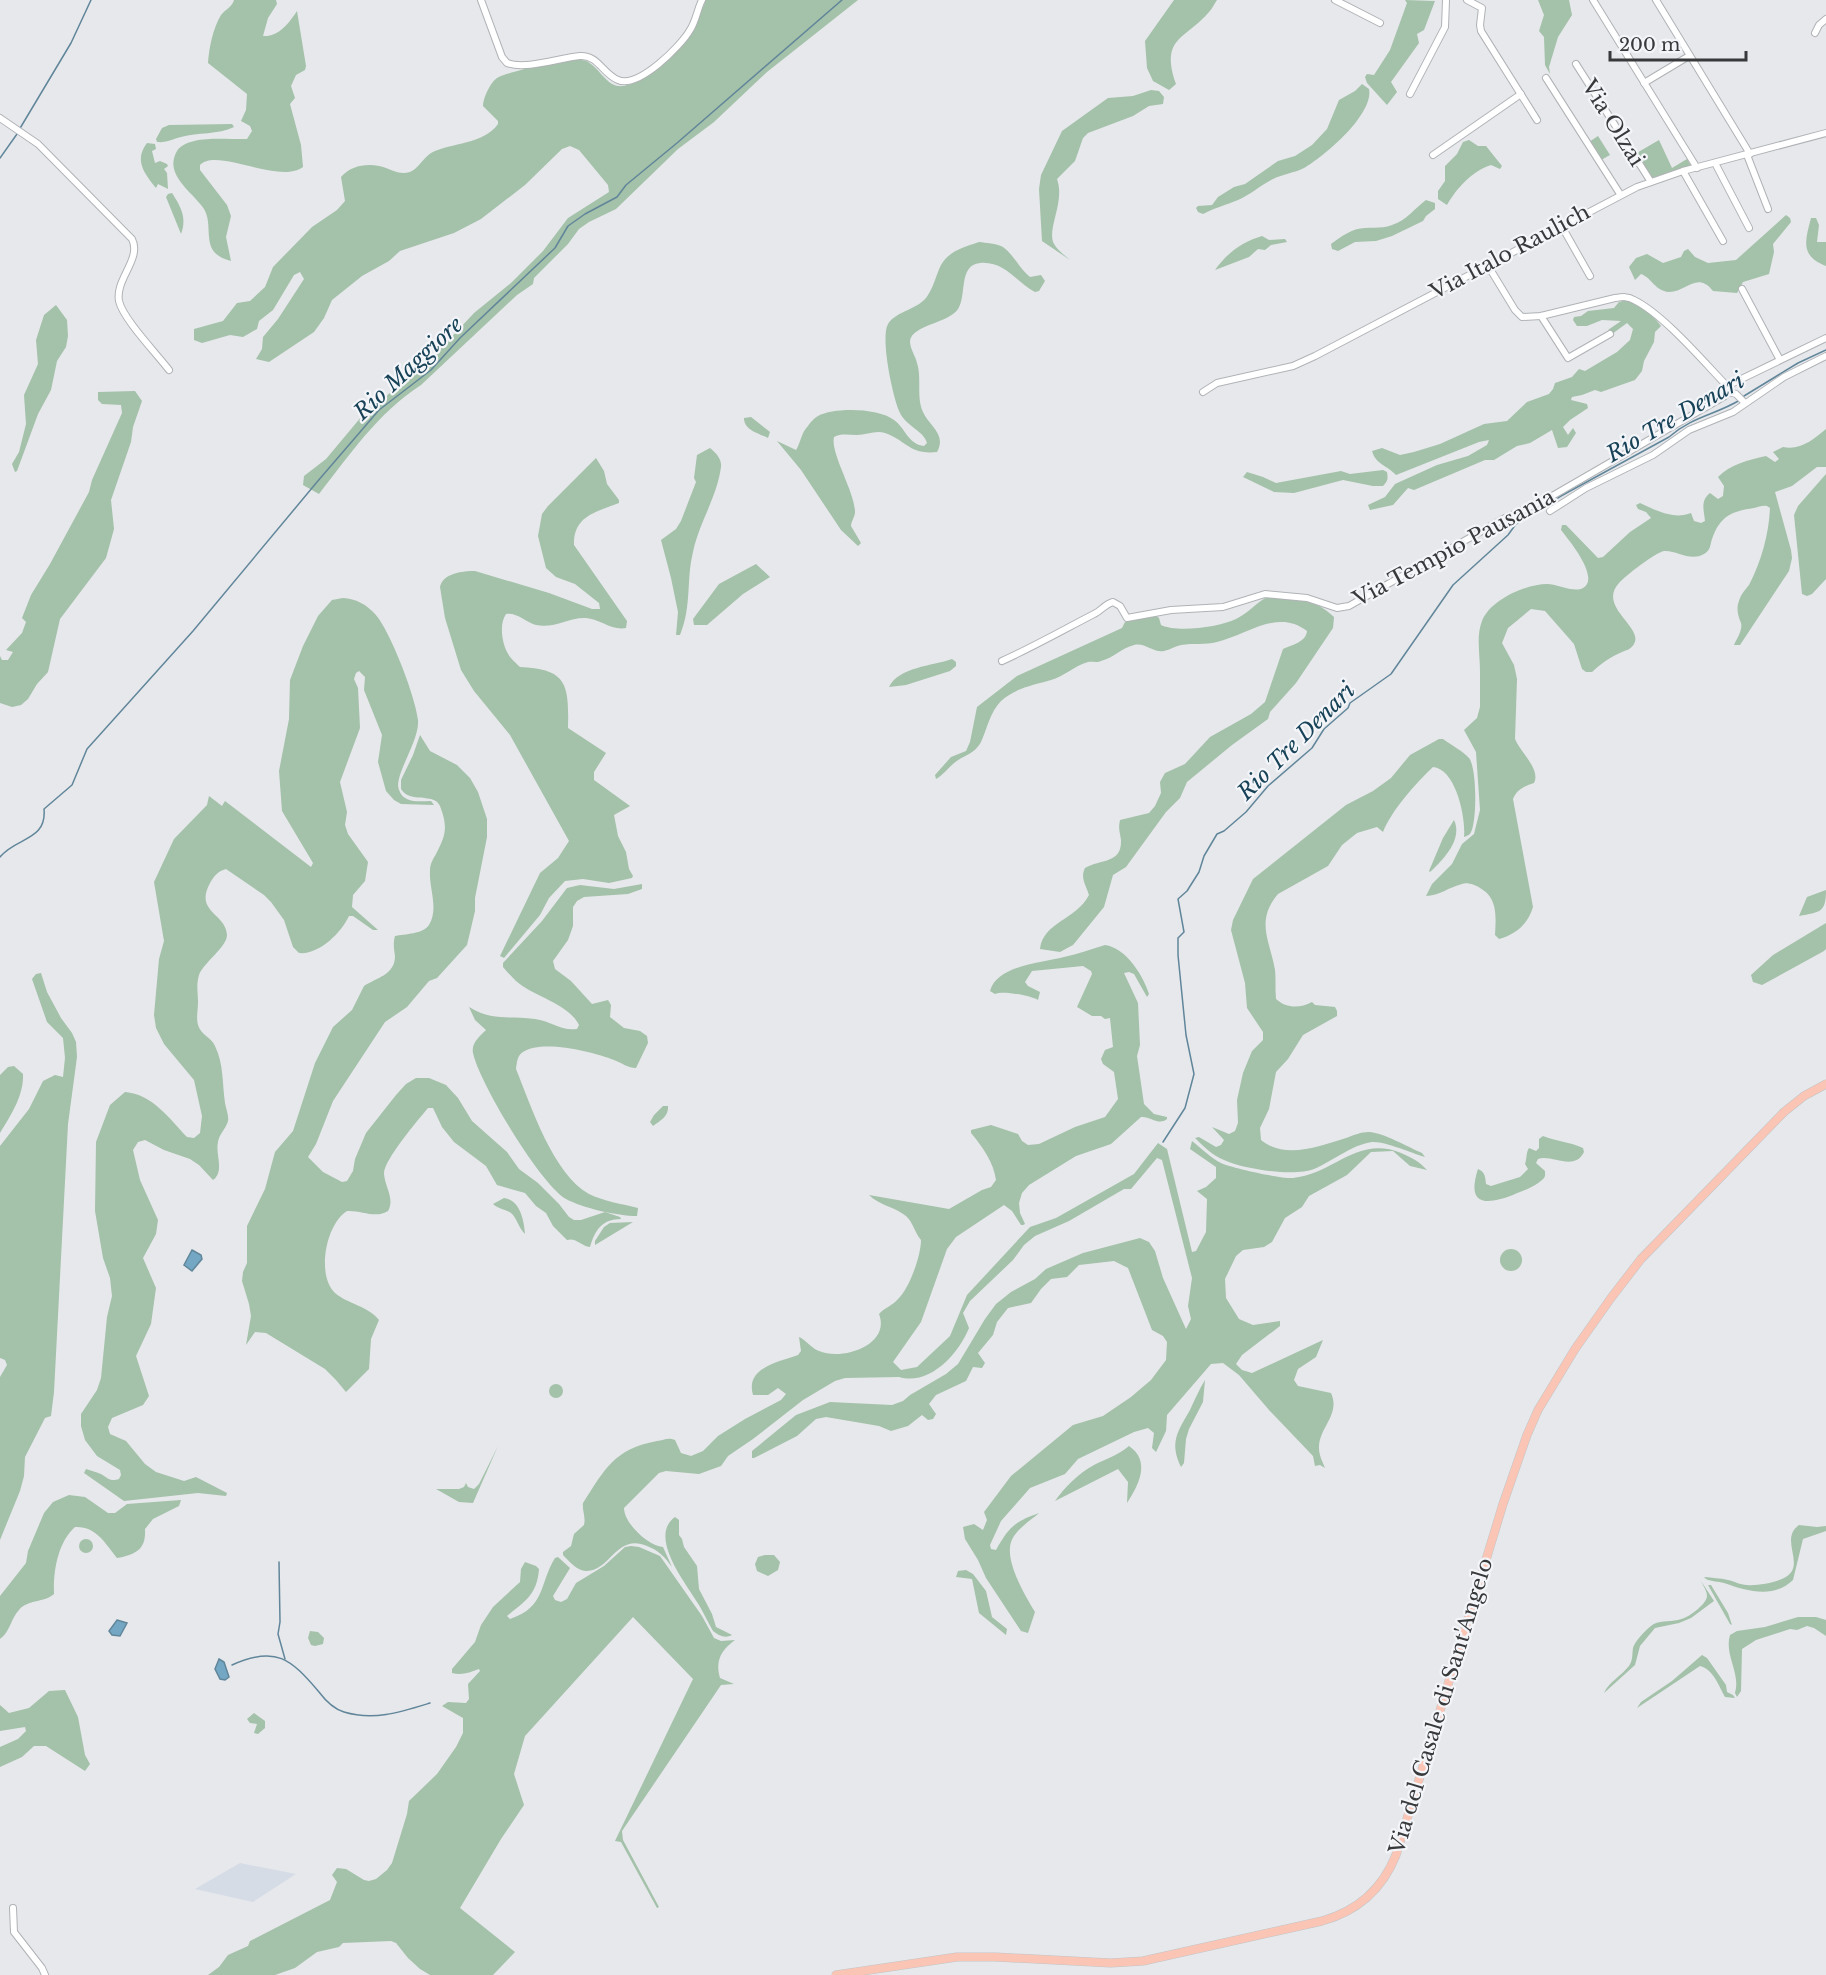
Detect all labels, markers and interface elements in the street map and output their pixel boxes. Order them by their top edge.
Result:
scale bar [1610,24,1746,62]
text: 200 m [1619,34,1680,56]
street label: Via Olzai [1576,74,1650,171]
street label: Via Italo Raulich [1425,199,1594,306]
water label: Rio Maggiore [348,311,468,426]
water label: Rio Tre Denari [1601,367,1749,468]
street label: Via Tempio Pausania [1348,484,1560,613]
water label: Rio Tre Denari [1231,677,1361,806]
street label: Via del Casale di Sant'Angelo [1383,1555,1498,1858]

